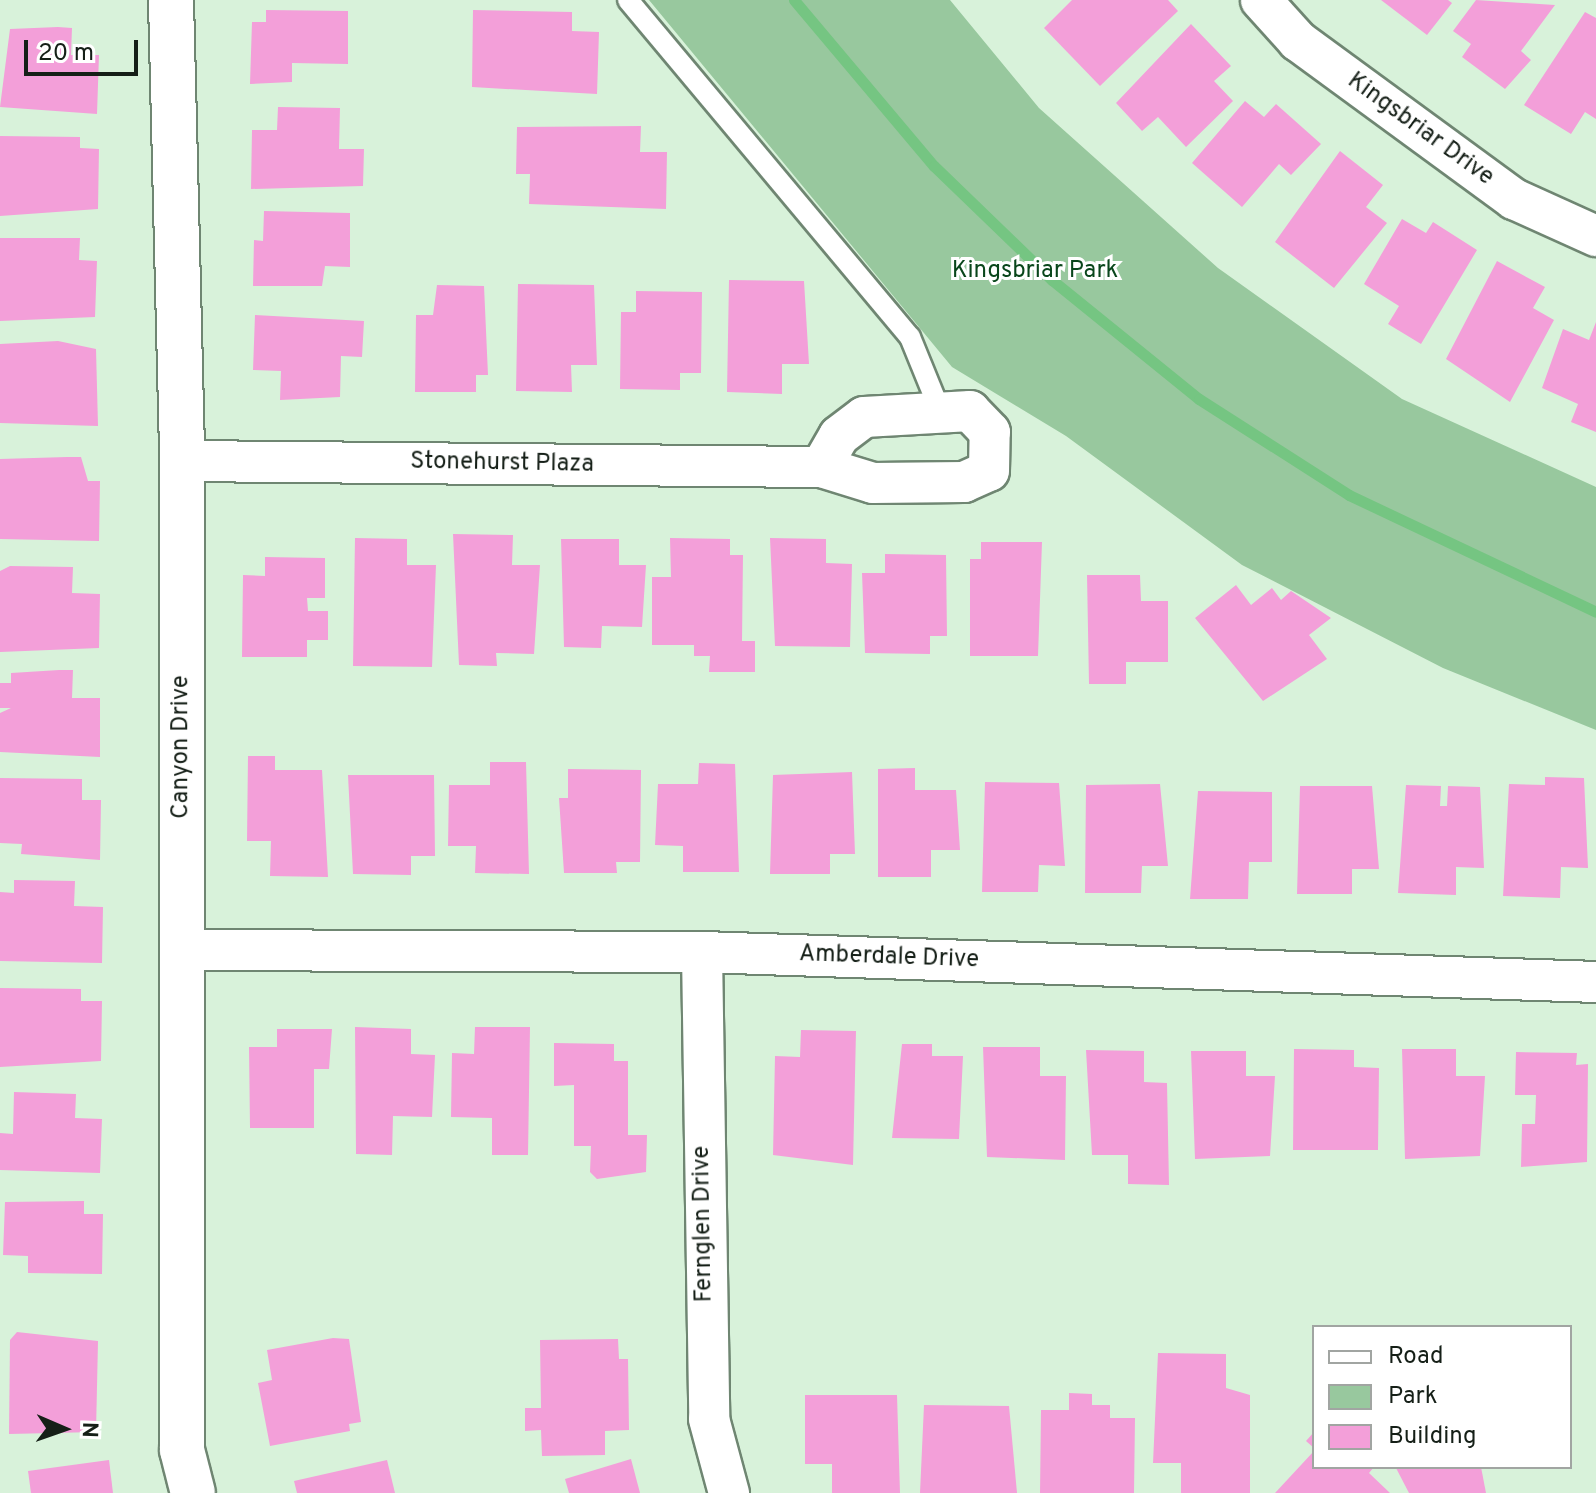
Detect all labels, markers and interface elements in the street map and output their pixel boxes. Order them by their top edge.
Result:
scale bar [28,24,142,74]
text: 20 m [38,39,94,69]
street label: Kingsbriar Drive [1341,67,1499,193]
park label: Kingsbriar Park [952,258,1118,286]
street label: Stonehurst Plaza [410,448,594,480]
street label: Canyon Drive [168,675,196,819]
street label: Amberdale Drive [798,940,980,976]
street label: Fernglen Drive [688,1145,720,1303]
legend [1312,1325,1572,1469]
text: Road [1388,1342,1444,1372]
text: Park [1388,1382,1438,1412]
north arrow [24,1389,104,1469]
text: N [75,1421,102,1438]
text: Building [1388,1422,1477,1452]

